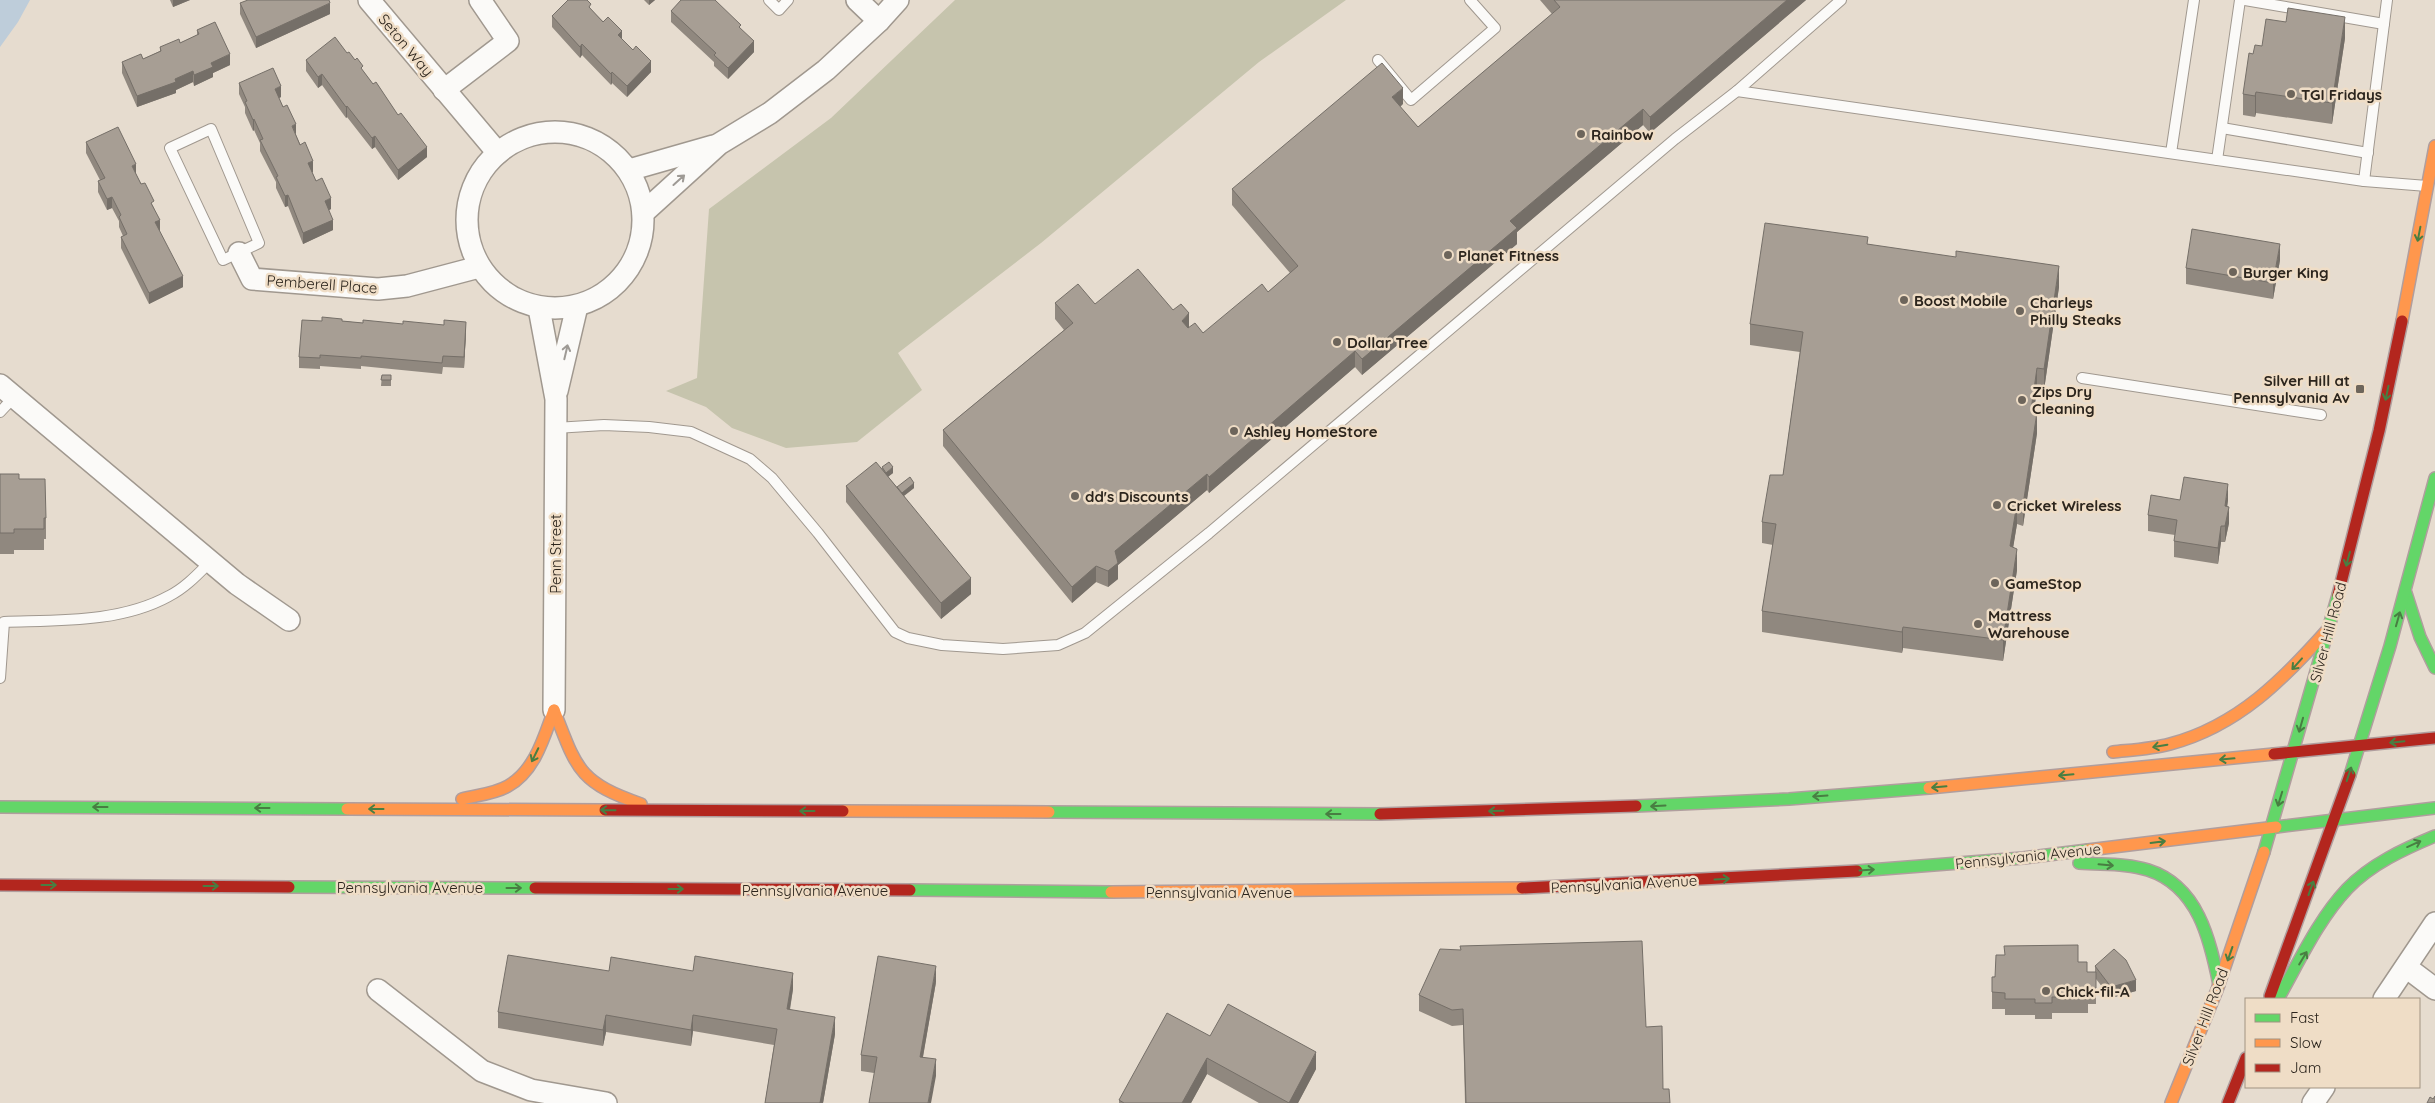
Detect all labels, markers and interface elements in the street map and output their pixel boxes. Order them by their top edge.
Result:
street label: Seton Way [374,10,438,80]
place label: TGI Fridays [2301,85,2382,104]
marker: TGI Fridays [2285,88,2297,100]
place label: Rainbow [1591,125,1654,144]
marker: Rainbow [1575,128,1587,140]
one-way arrow [672,175,685,186]
one-way arrow [2414,225,2423,241]
place label: Planet Fitness [1458,246,1559,265]
marker: Planet Fitness [1442,249,1454,261]
place label: Burger King [2243,263,2329,282]
marker: Burger King [2227,266,2239,278]
street label: Pemberell Place [266,271,378,297]
place label: Boost Mobile [1914,291,2008,310]
place label: Charleys Philly Steaks [2030,293,2121,329]
marker: Boost Mobile [1898,294,1910,306]
marker: Charleys Philly Steaks [2014,305,2026,317]
place label: Dollar Tree [1347,333,1428,352]
marker: Dollar Tree [1331,336,1343,348]
one-way arrow [562,345,571,361]
place label: Silver Hill at Pennsylvania Av [2233,371,2350,407]
place label: Zips Dry Cleaning [2032,382,2095,418]
marker: Silver Hill at Pennsylvania Av [2354,383,2366,395]
one-way arrow [2382,385,2392,401]
marker: Zips Dry Cleaning [2016,394,2028,406]
place label: Ashley HomeStore [1244,422,1378,441]
marker: Ashley HomeStore [1228,425,1240,437]
place label: dd's Discounts [1085,487,1189,506]
marker: dd's Discounts [1069,490,1081,502]
place label: Cricket Wireless [2007,496,2122,515]
marker: Cricket Wireless [1991,499,2003,511]
street label: Penn Street [546,514,565,594]
one-way arrow [2342,550,2352,566]
place label: GameStop [2005,574,2082,593]
marker: GameStop [1989,577,2001,589]
street label: Silver Hill Road [2305,580,2351,684]
place label: Mattress Warehouse [1988,606,2070,642]
one-way arrow [2394,611,2404,627]
marker: Mattress Warehouse [1972,618,1984,630]
one-way arrow [2291,658,2303,671]
one-way arrow [2296,716,2306,732]
one-way arrow [2389,737,2405,747]
one-way arrow [2152,741,2168,751]
one-way arrow [530,747,539,762]
one-way arrow [2220,755,2236,764]
one-way arrow [2345,766,2354,782]
one-way arrow [2058,770,2074,780]
one-way arrow [1931,782,1947,791]
one-way arrow [1813,791,1829,801]
one-way arrow [2274,791,2284,807]
one-way arrow [1650,801,1666,810]
one-way arrow [92,802,108,812]
one-way arrow [254,803,270,813]
one-way arrow [368,804,384,814]
one-way arrow [600,805,616,814]
one-way arrow [799,806,816,816]
one-way arrow [1488,807,1504,816]
one-way arrow [1325,809,1342,819]
one-way arrow [2150,837,2166,847]
street label: Pennsylvania Avenue [1954,839,2102,873]
one-way arrow [2406,839,2421,849]
one-way arrow [2098,861,2114,870]
one-way arrow [1859,866,1875,875]
street label: Pennsylvania Avenue [1550,871,1698,897]
one-way arrow [1714,875,1730,884]
street label: Pennsylvania Avenue [337,878,483,897]
one-way arrow [40,880,56,890]
one-way arrow [202,881,219,891]
street label: Pennsylvania Avenue [742,881,888,900]
one-way arrow [2306,881,2316,896]
one-way arrow [505,883,521,893]
street label: Pennsylvania Avenue [1146,883,1292,902]
one-way arrow [668,884,684,894]
one-way arrow [2225,946,2234,961]
one-way arrow [2298,951,2308,965]
street label: Silver Hill Road [2178,965,2232,1069]
place label: Chick-fil-A [2056,982,2130,1001]
marker: Chick-fil-A [2040,985,2052,997]
legend [2245,998,2420,1088]
text: Fast [2290,1008,2319,1027]
text: Slow [2290,1033,2322,1052]
text: Jam [2290,1058,2321,1077]

